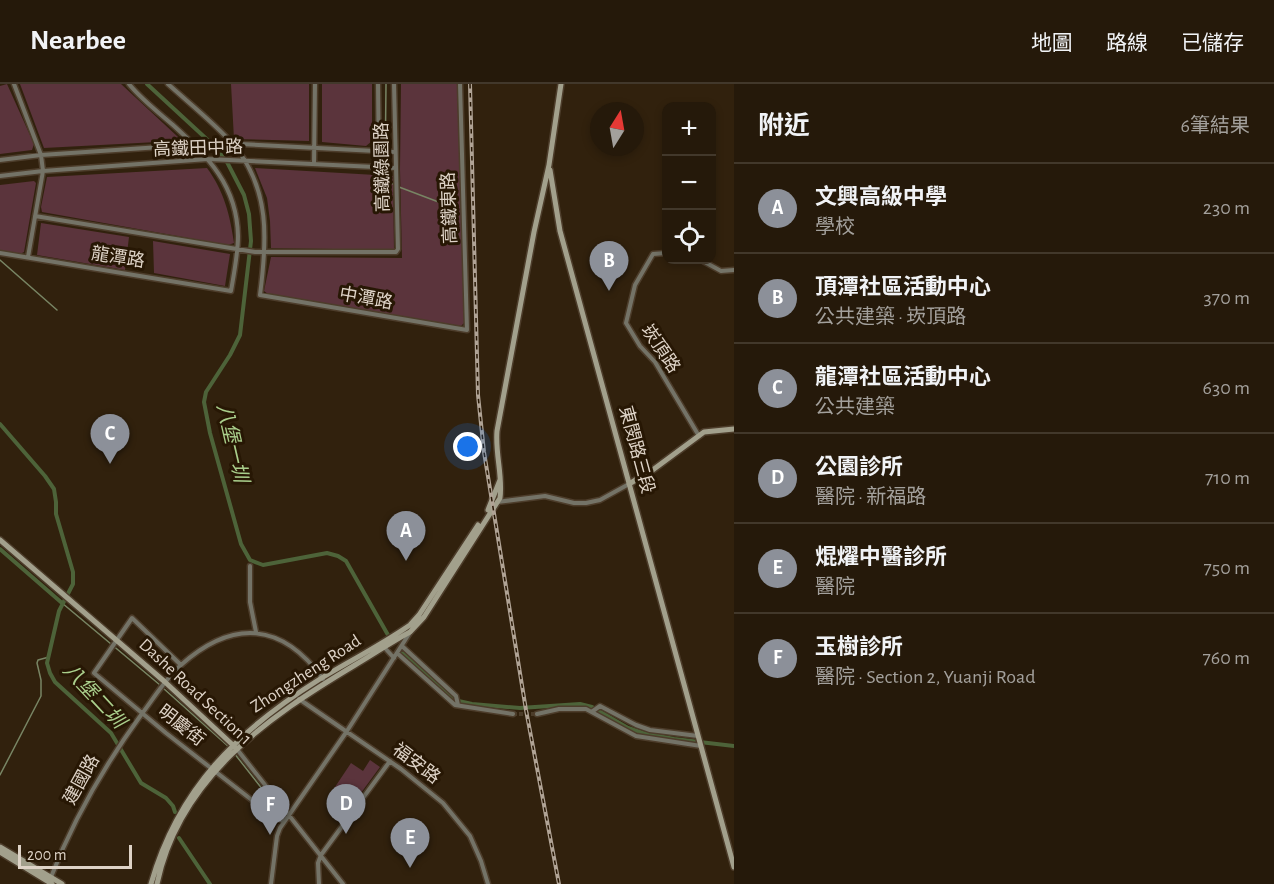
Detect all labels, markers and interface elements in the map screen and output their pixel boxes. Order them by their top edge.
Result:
text: Nearbee [30,27,126,55]
text: 地圖 [1031,33,1073,54]
text: 路線 [1106,33,1148,54]
text: 已儲存 [1181,33,1244,54]
north arrow [590,102,644,156]
map controls [662,102,716,264]
button: + [662,102,716,156]
text: 附近 [758,113,810,139]
text: 6筆結果 [1181,116,1250,136]
street label: 高鐵綠園路 [371,122,393,212]
street label: 高鐵田中路 [153,136,243,160]
button: − [662,156,716,210]
street label: 高鐵東路 [438,172,460,244]
text: 文興高級中學 [815,186,947,208]
text: A [772,198,784,218]
text: 230 m [1203,198,1250,218]
button: locate [662,210,716,264]
text: 學校 [815,217,855,237]
pin: B [590,242,628,291]
street label: 龍潭路 [90,243,146,271]
text: 頂潭社區活動中心 [815,276,991,298]
street label: 中潭路 [338,283,394,313]
text: B [772,288,783,308]
text: 370 m [1204,288,1250,308]
text: 公共建築 · 崁頂路 [815,307,966,327]
street label: 崁頂路 [637,320,684,376]
text: 龍潭社區活動中心 [815,366,991,388]
text: C [772,378,783,398]
text: 630 m [1203,378,1250,398]
text: 公共建築 [815,397,895,417]
water label: 八堡一圳 [213,402,252,487]
street label: 東閔路三段 [616,404,658,496]
pin: C [90,414,130,464]
your location [453,432,482,461]
text: 公園診所 [815,456,903,478]
text: D [771,468,784,488]
text: 710 m [1205,468,1250,488]
text: 醫院 · 新福路 [815,487,926,507]
pin: A [386,512,426,561]
text: 焜燿中醫診所 [815,546,947,568]
text: E [772,558,783,578]
text: 750 m [1203,558,1250,578]
text: 醫院 [815,577,855,597]
street label: Zhongzheng Road [248,632,364,716]
street label: Dashe Road Section 1 [135,635,255,749]
text: 玉樹診所 [815,636,903,658]
text: F [773,648,782,668]
text: 760 m [1202,648,1250,668]
water label: 八堡二圳 [59,659,131,734]
text: 醫院 · Section 2, Yuanji Road [815,667,1036,687]
street label: 明慶街 [154,701,209,750]
street label: 福安路 [389,739,444,787]
street label: 建國路 [59,751,103,808]
pin: D [326,784,366,834]
pin: F [250,786,290,835]
pin: E [390,818,430,868]
scale bar [18,842,132,870]
text: 200 m [27,847,67,863]

